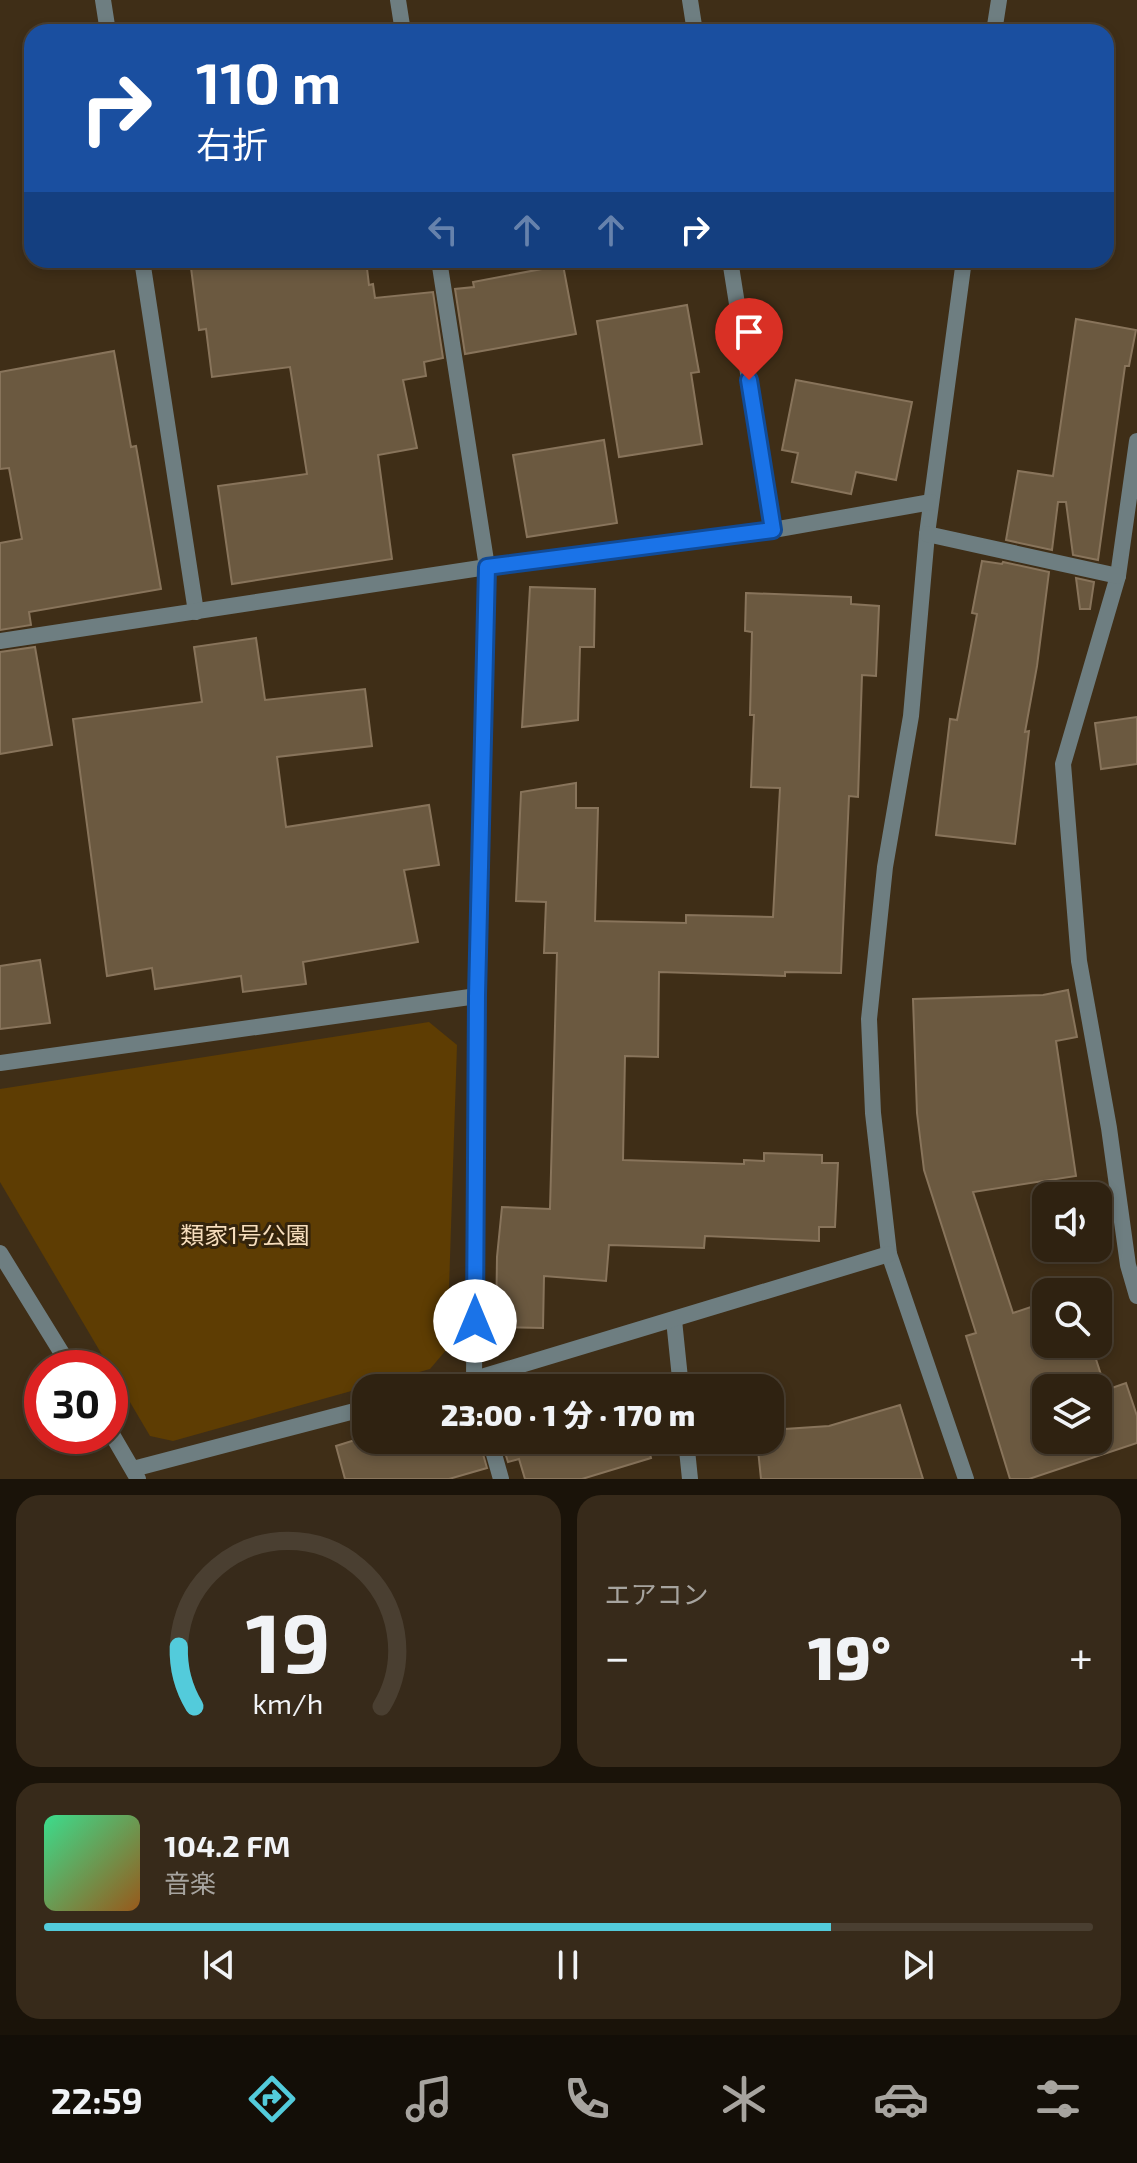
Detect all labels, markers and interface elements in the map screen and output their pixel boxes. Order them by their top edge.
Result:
text: 110 m [196,48,341,115]
icon: right [64,56,168,160]
text: 右折 [196,122,268,165]
icon: left [421,208,465,252]
icon: ahead [505,208,549,252]
icon: ahead [589,208,633,252]
icon: right [673,208,717,252]
pin [715,298,783,380]
icon: arrive [727,310,771,354]
map controls [1032,1182,1112,1454]
button: sound [1032,1182,1112,1262]
park label: 類家1号公園 [180,1220,310,1249]
button: search [1032,1278,1112,1358]
position arrow [433,1279,517,1363]
speed limit sign: 30 [24,1350,128,1454]
button: layers [1032,1374,1112,1454]
text: 23:00 · 1 分 · 170 m [441,1396,695,1432]
text: エアコン [605,1578,709,1609]
text: 19 [246,1590,331,1690]
text: 19° [808,1620,891,1692]
text: − [605,1629,630,1682]
text: + [1069,1629,1093,1682]
text: km/h [253,1685,324,1720]
text: 104.2 FM [164,1827,290,1863]
text: 音楽 [164,1867,216,1898]
icon: previous [197,1943,241,1987]
icon: pause [546,1943,590,1987]
icon: next [896,1943,940,1987]
icon: directions [244,2071,300,2127]
icon: music [401,2071,457,2127]
icon: phone [559,2071,615,2127]
icon: climate [716,2071,772,2127]
icon: car [873,2071,929,2127]
icon: filters [1030,2071,1086,2127]
text: 22:59 [51,2078,143,2121]

